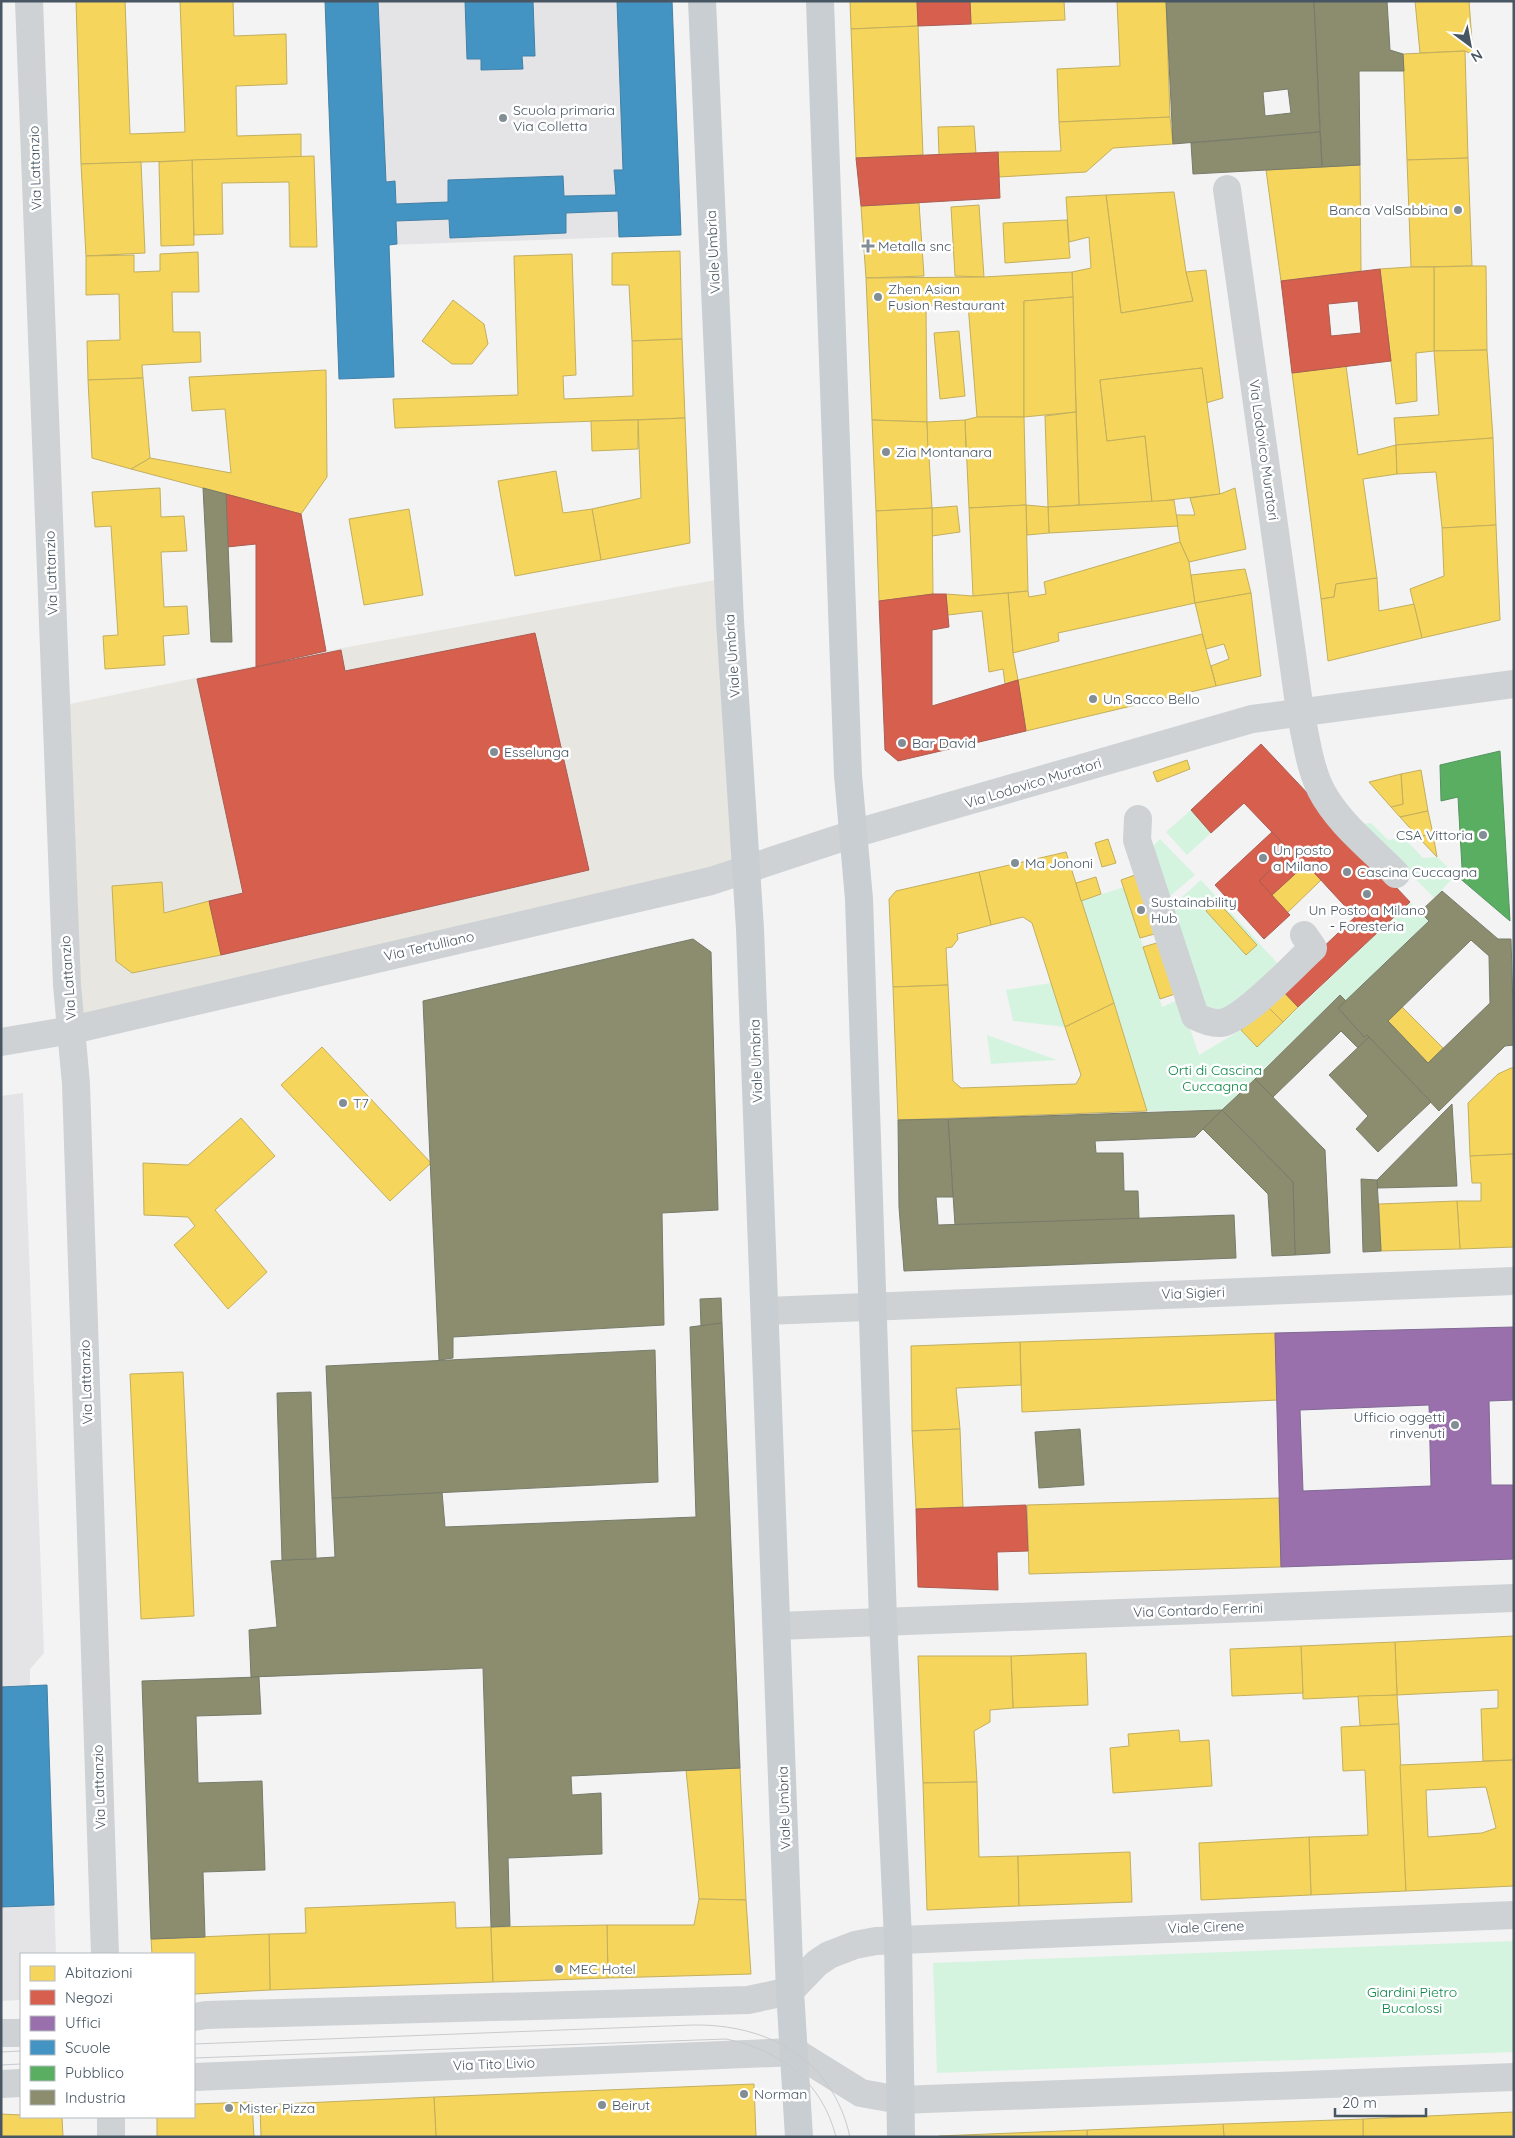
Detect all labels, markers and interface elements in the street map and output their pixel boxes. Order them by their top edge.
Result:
north arrow [1445,20,1495,70]
text: N [1468,46,1486,66]
place label: Scuola primaria Via Colletta [513,101,615,135]
marker: Scuola primaria Via Colletta [497,112,509,124]
street label: Via Lattanzio [25,125,45,211]
place label: Banca ValSabbina [1329,201,1448,219]
marker: Banca ValSabbina [1452,204,1464,216]
street label: Viale Umbria [702,210,724,294]
place label: Metalla snc [878,237,951,255]
marker: Metalla snc [862,240,874,252]
place label: Zhen Asian Fusion Restaurant [888,280,1005,314]
marker: Zhen Asian Fusion Restaurant [872,291,884,303]
street label: Via Lodovico Muratori [1245,378,1283,522]
place label: Zia Montanara [896,443,992,461]
marker: Zia Montanara [880,446,892,458]
street label: Via Lattanzio [41,530,61,616]
street label: Viale Umbria [720,614,744,698]
place label: Un Sacco Bello [1103,690,1200,708]
marker: Un Sacco Bello [1087,693,1099,705]
place label: Bar David [912,734,976,752]
marker: Bar David [896,737,908,749]
place label: Esselunga [504,743,569,761]
marker: Esselunga [488,746,500,758]
street label: Via Lodovico Muratori [962,754,1104,812]
place label: CSA Vittoria [1396,826,1473,844]
marker: CSA Vittoria [1477,829,1489,841]
place label: Un posto a Milano [1273,841,1332,875]
marker: Un posto a Milano [1257,852,1269,864]
place label: Ma Jononi [1025,854,1093,872]
marker: Ma Jononi [1009,857,1021,869]
place label: Cascina Cuccagna [1357,863,1477,881]
marker: Cascina Cuccagna [1341,866,1353,878]
marker: Un Posto a Milano - Foresteria [1361,888,1373,900]
place label: Sustainability Hub [1151,893,1237,927]
place label: Un Posto a Milano - Foresteria [1308,901,1426,935]
marker: Sustainability Hub [1135,904,1147,916]
street label: Via Tertulliano [382,927,476,965]
street label: Via Lattanzio [56,935,80,1021]
street label: Viale Umbria [746,1019,766,1103]
park label: Orti di Cascina Cuccagna [1168,1061,1262,1095]
place label: T7 [353,1094,369,1112]
marker: T7 [337,1097,349,1109]
street label: Via Sigieri [1161,1283,1225,1303]
street label: Via Lattanzio [76,1339,96,1425]
place label: Ufficio oggetti rinvenuti [1353,1408,1445,1442]
marker: Ufficio oggetti rinvenuti [1449,1419,1461,1431]
street label: Via Contardo Ferrini [1133,1599,1263,1621]
street label: Via Lattanzio [89,1744,109,1830]
street label: Viale Umbria [774,1766,794,1850]
street label: Viale Cirene [1167,1917,1245,1937]
legend [20,1953,195,2118]
place label: MEC Hotel [569,1960,636,1978]
text: Abitazioni [65,1963,133,1982]
marker: MEC Hotel [553,1963,565,1975]
park label: Giardini Pietro Bucalossi [1367,1983,1457,2017]
text: Negozi [65,1988,113,2007]
text: Uffici [65,2013,101,2032]
text: Scuole [65,2038,111,2057]
street label: Via Tito Livio [453,2054,535,2074]
text: Pubblico [65,2063,124,2082]
place label: Norman [754,2085,807,2103]
scale bar [1335,2086,1426,2118]
text: Industria [65,2088,125,2107]
marker: Norman [738,2088,750,2100]
text: 20 m [1342,2093,1377,2112]
place label: Beirut [612,2096,650,2114]
place label: Mister Pizza [239,2099,315,2117]
marker: Beirut [596,2099,608,2111]
marker: Mister Pizza [223,2102,235,2114]

